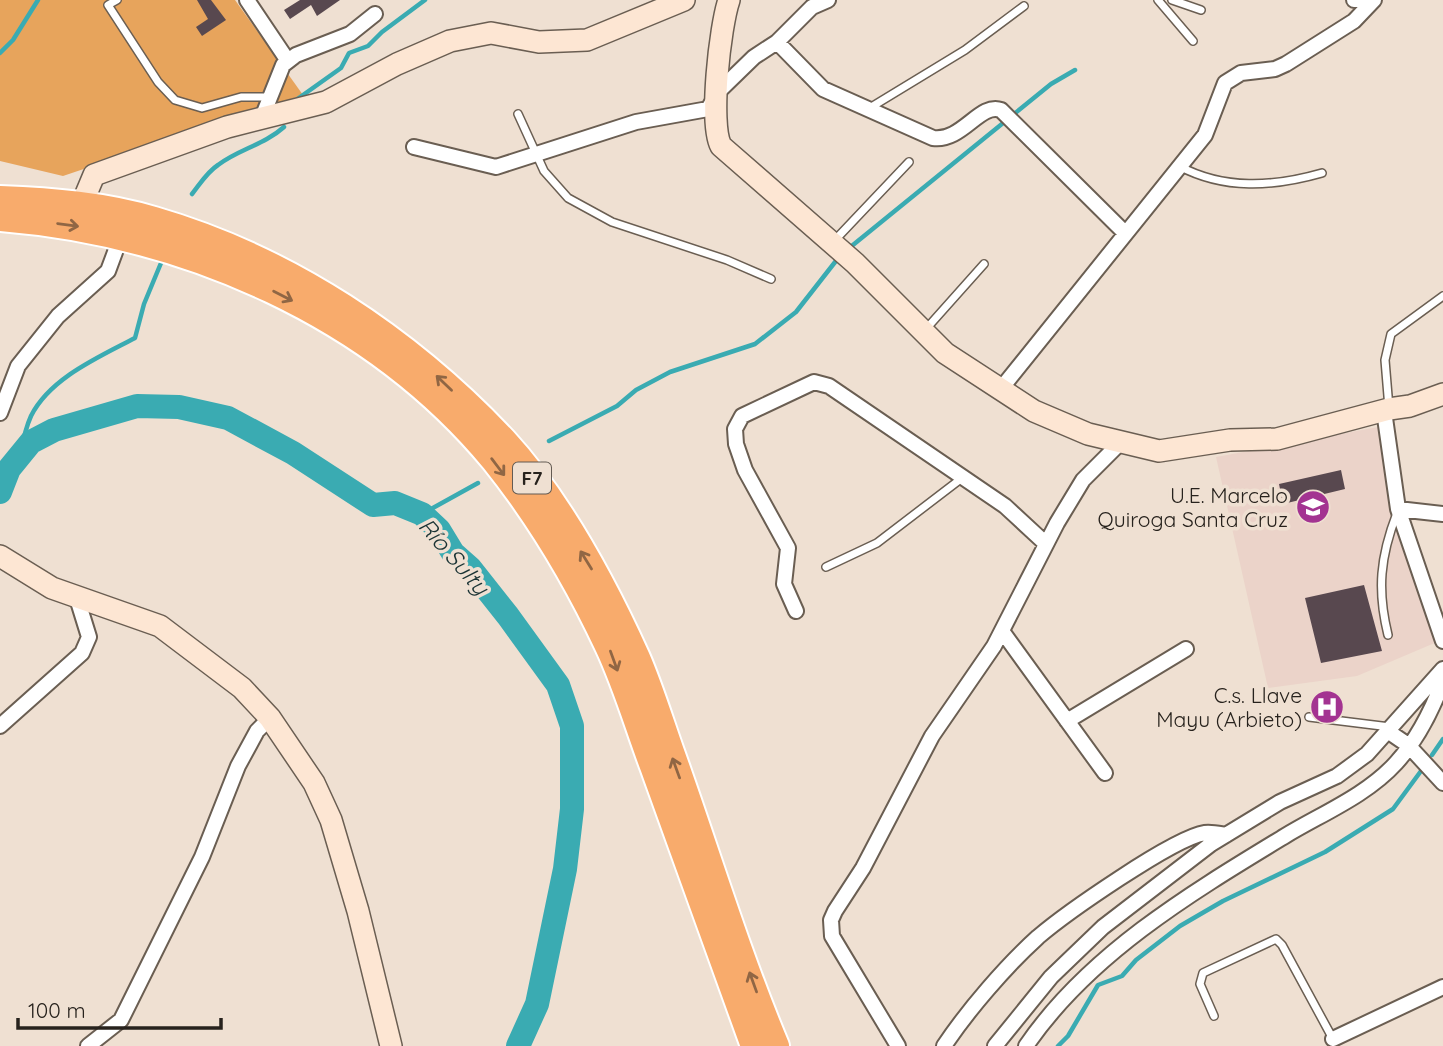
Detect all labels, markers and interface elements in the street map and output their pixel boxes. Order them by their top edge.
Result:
one-way arrow [56,219,79,232]
one-way arrow [272,290,293,304]
one-way arrow [436,375,453,392]
one-way arrow [490,457,505,475]
road number: F7 [513,463,551,494]
place label: U.E. Marcelo Quiroga Santa Cruz [1097,482,1288,532]
school or university icon: U.E. Marcelo Quiroga Santa Cruz [1294,488,1332,526]
water label: Río Sulty [413,512,497,602]
one-way arrow [579,550,593,570]
one-way arrow [609,650,621,672]
place label: C.s. Llave Mayu (Arbieto) [1156,682,1302,732]
hospital icon: C.s. Llave Mayu (Arbieto) [1308,688,1346,726]
one-way arrow [669,757,681,779]
one-way arrow [746,971,759,993]
scale bar [18,986,220,1030]
text: 100 m [28,997,86,1023]

